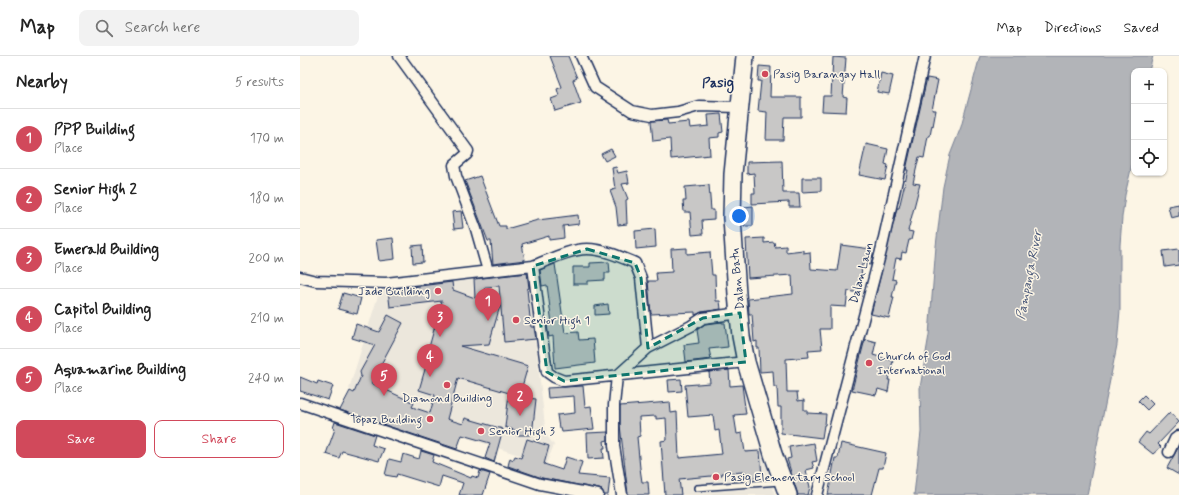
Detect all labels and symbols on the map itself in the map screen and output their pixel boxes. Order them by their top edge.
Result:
place label: Pasig Barangay Hall [773,67,880,83]
marker: Pasig Barangay Hall [760,69,770,79]
district label: Pasig [702,74,734,94]
your location [729,206,749,226]
water label: Pampanga River [1013,228,1049,322]
street label: Dalan Laun [846,241,878,306]
street label: Dalan Batu [727,247,749,310]
place label: Jade Building [358,284,430,300]
marker: Jade Building [433,286,443,296]
pin: 1 [475,288,501,321]
pin: 3 [427,304,453,337]
place label: Senior High 1 [524,313,590,330]
marker: Senior High 1 [511,315,521,325]
pin: 4 [417,344,443,377]
place label: Church of God International [877,349,951,379]
marker: Church of God International [864,358,874,368]
pin: 5 [371,363,397,396]
marker: Diamond Building [442,380,452,390]
pin: 2 [507,383,533,416]
place label: Diamond Building [402,391,492,407]
place label: Topaz Building [350,412,422,429]
marker: Topaz Building [425,414,435,424]
place label: Senior High 3 [489,424,555,441]
marker: Senior High 3 [476,426,486,436]
place label: Pasig Elementary School [724,470,855,486]
marker: Pasig Elementary School [711,472,721,482]

